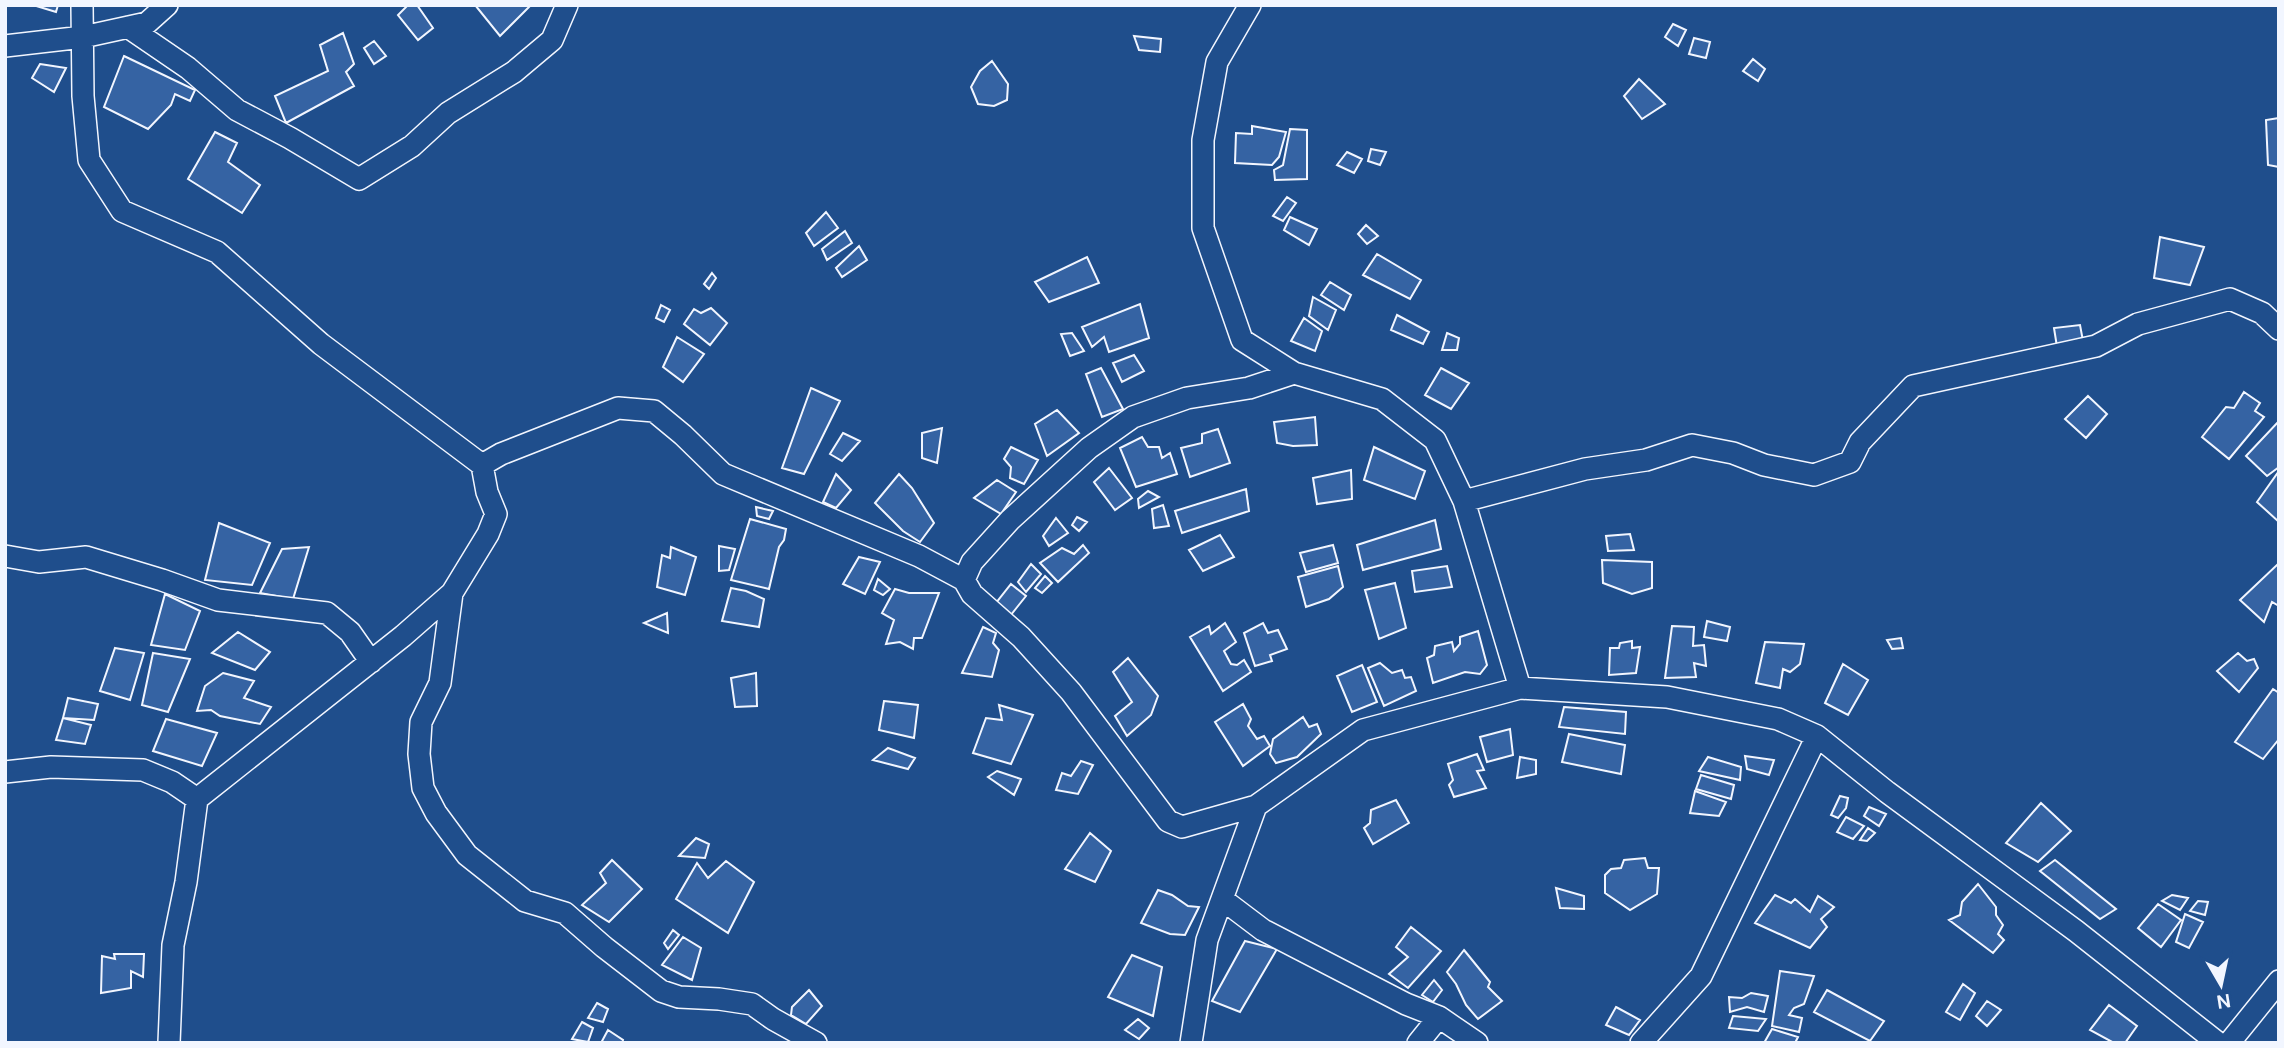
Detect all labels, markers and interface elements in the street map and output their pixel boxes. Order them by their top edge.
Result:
north arrow [2186,950,2256,1020]
text: N [2215,988,2232,1015]

